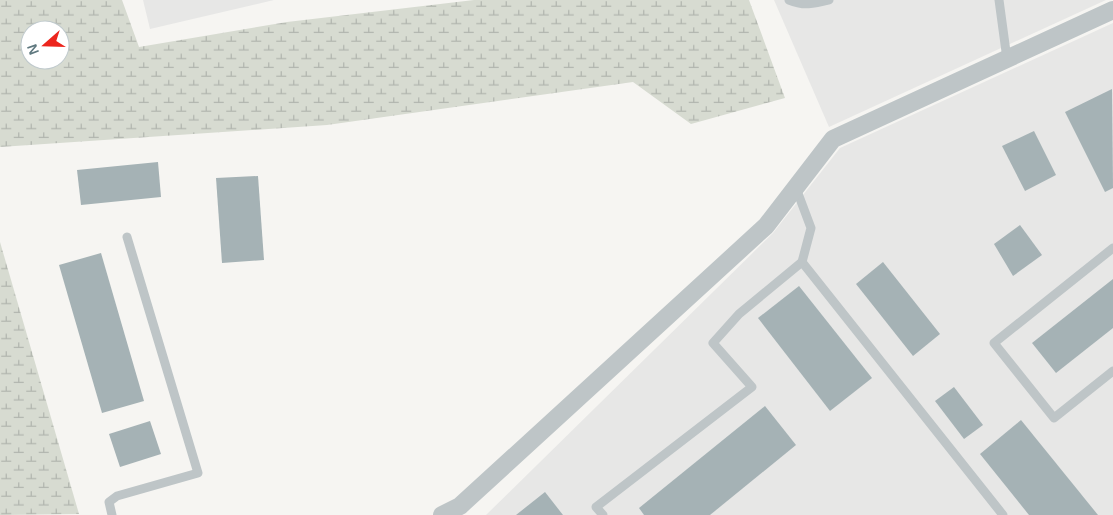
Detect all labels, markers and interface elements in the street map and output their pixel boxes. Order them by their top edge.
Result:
north arrow [20,20,70,70]
text: N [24,42,42,57]

